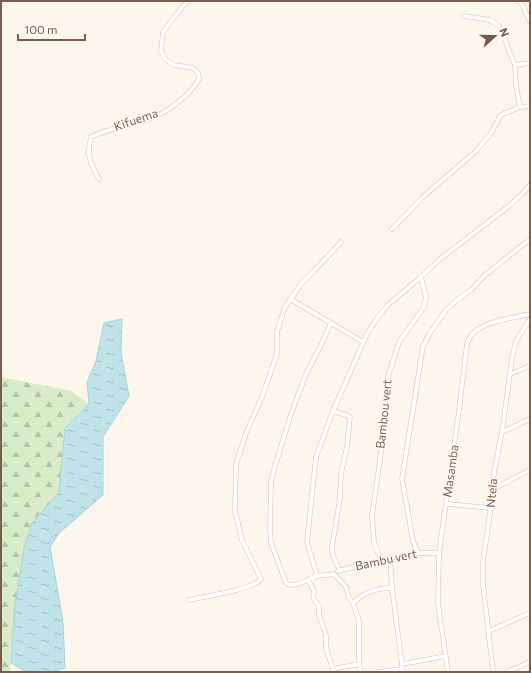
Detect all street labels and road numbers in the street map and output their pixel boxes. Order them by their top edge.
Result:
street label: Kifuema [112,105,160,133]
street label: Bambou vert [372,378,394,449]
street label: Masamba [439,444,461,498]
street label: Ntela [483,478,499,508]
street label: Bambu vert [354,546,418,572]

